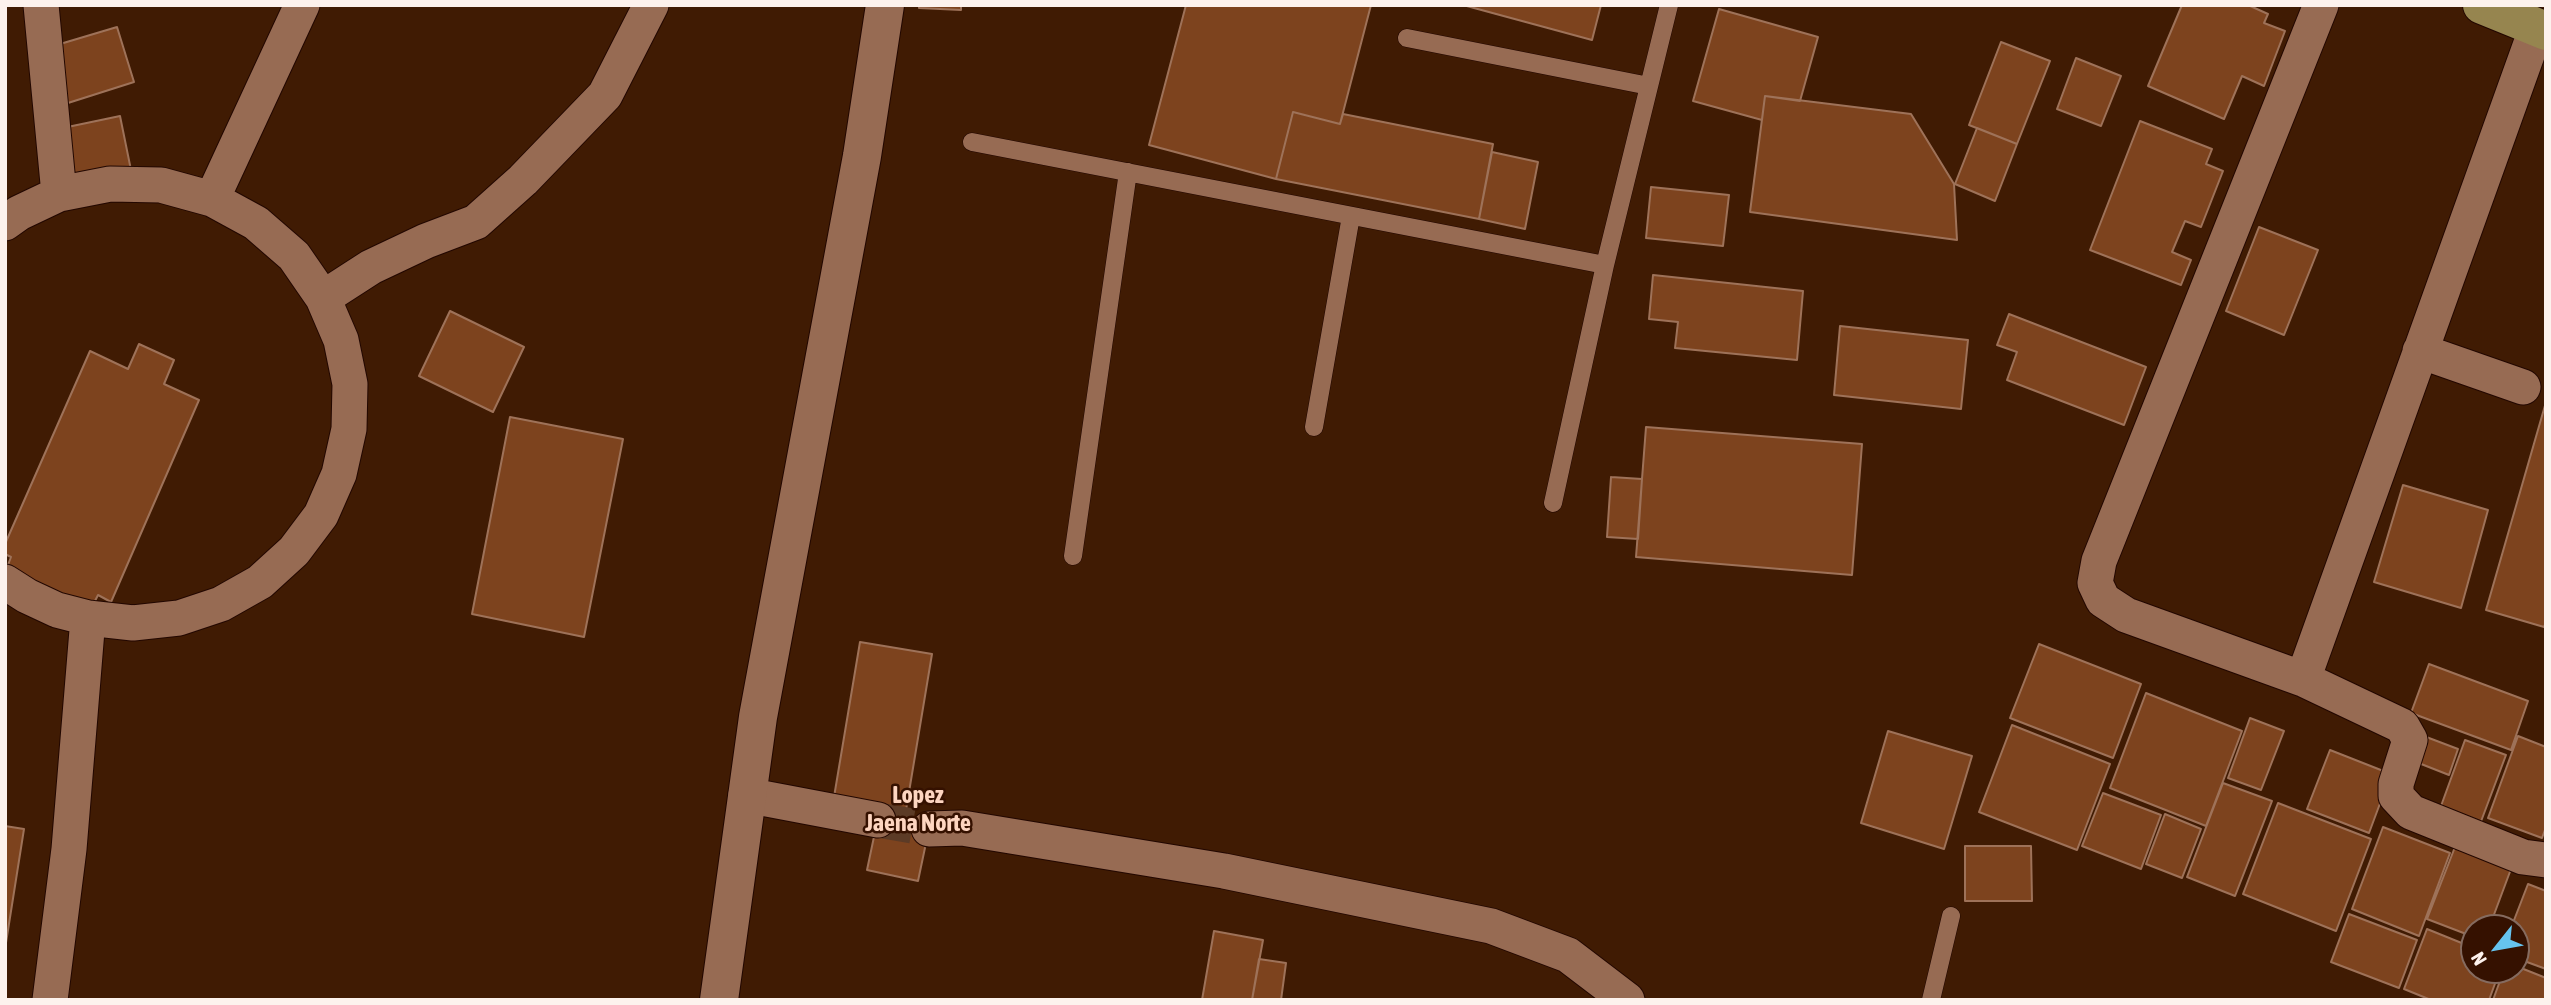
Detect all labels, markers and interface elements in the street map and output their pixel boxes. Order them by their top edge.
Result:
district label: Lopez Jaena Norte [865,781,971,837]
north arrow [2460,914,2530,984]
text: N [2466,948,2491,969]

